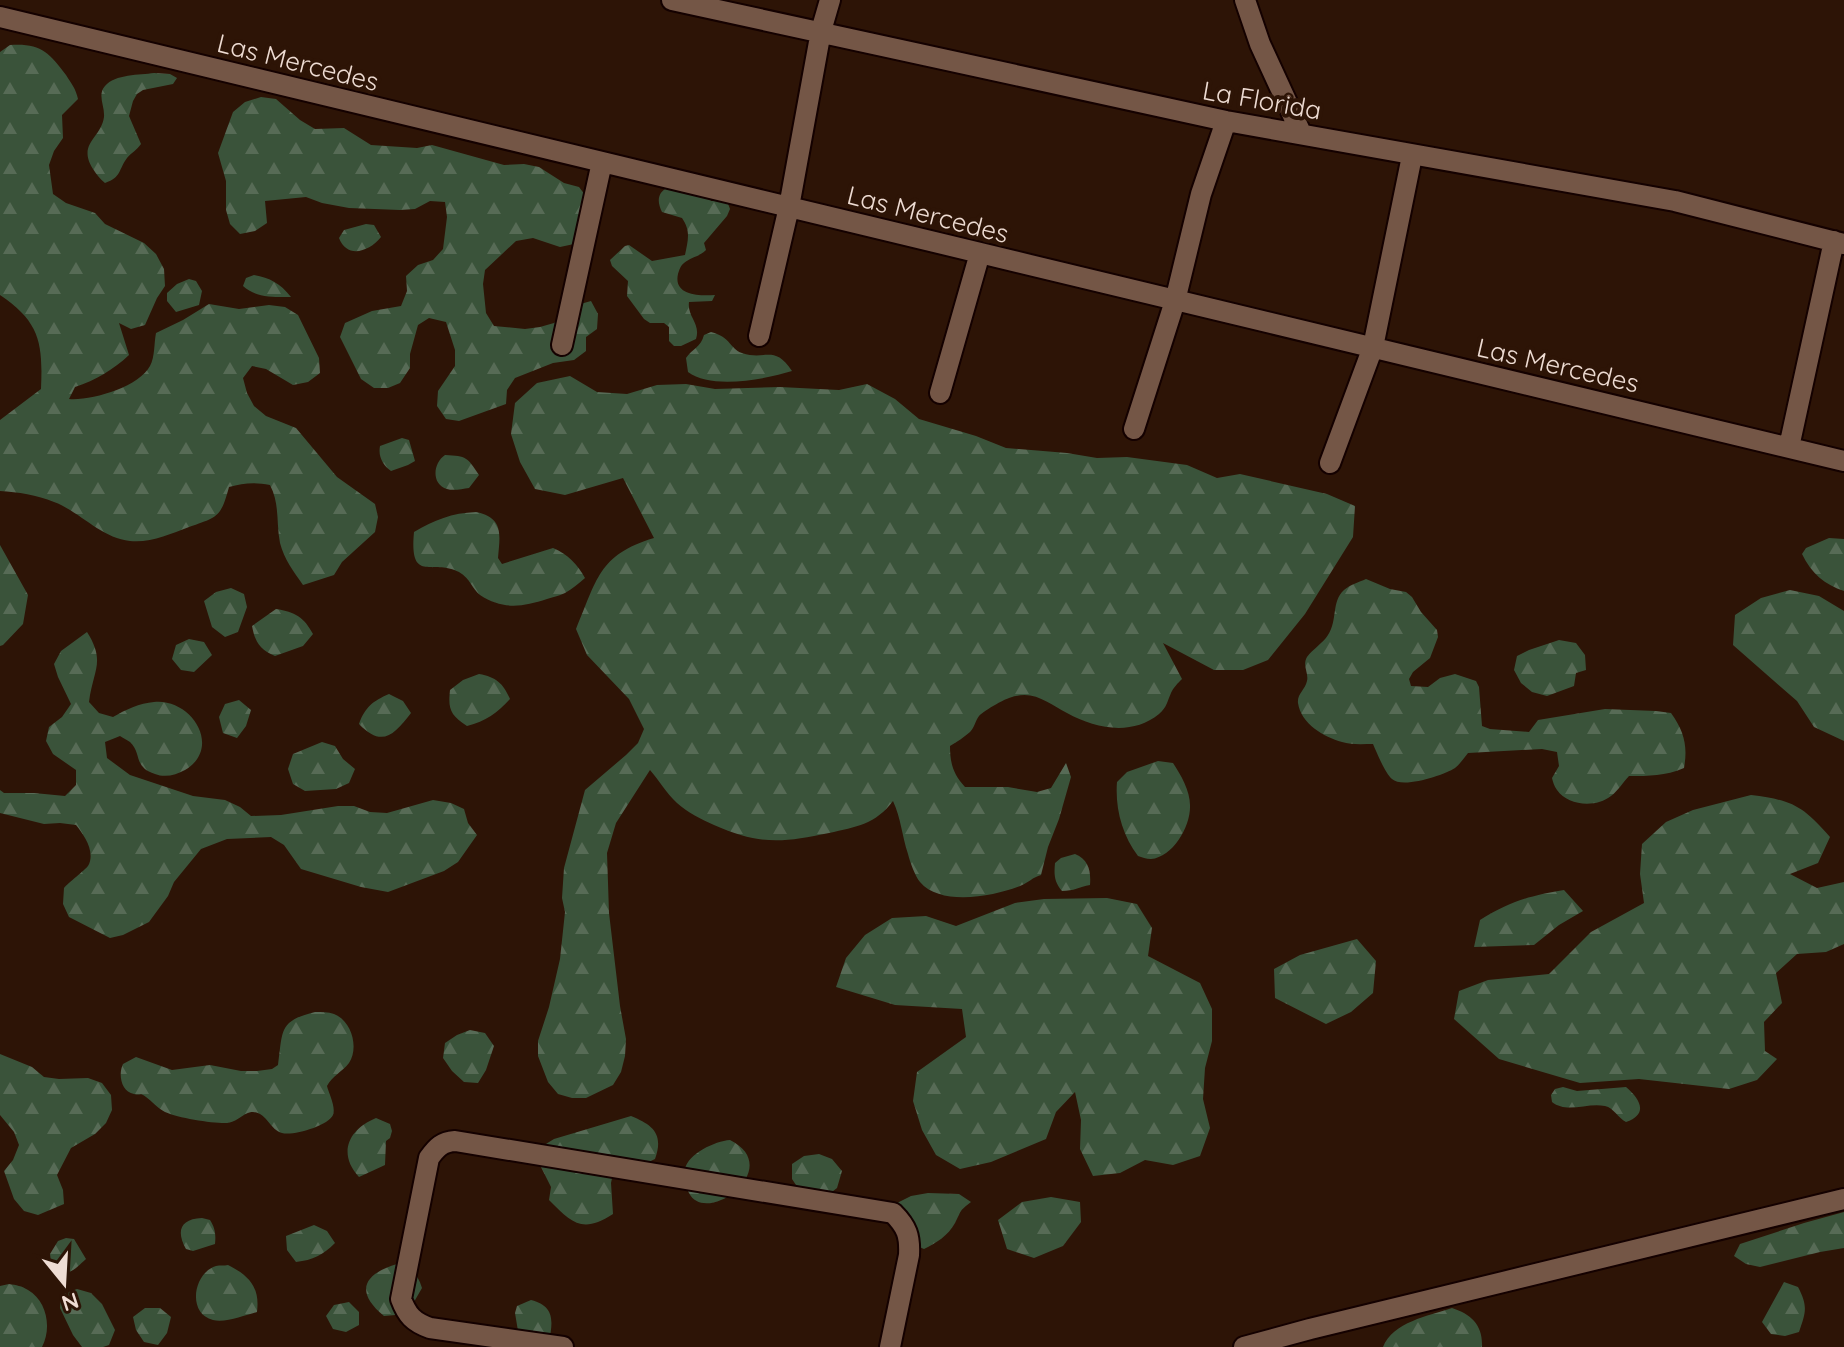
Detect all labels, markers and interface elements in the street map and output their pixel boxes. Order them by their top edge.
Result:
street label: Las Mercedes [214,26,382,98]
street label: La Florida [1200,73,1324,127]
street label: Las Mercedes [844,178,1012,250]
street label: Las Mercedes [1474,330,1642,400]
north arrow [24,1243,104,1323]
text: N [58,1286,82,1318]

